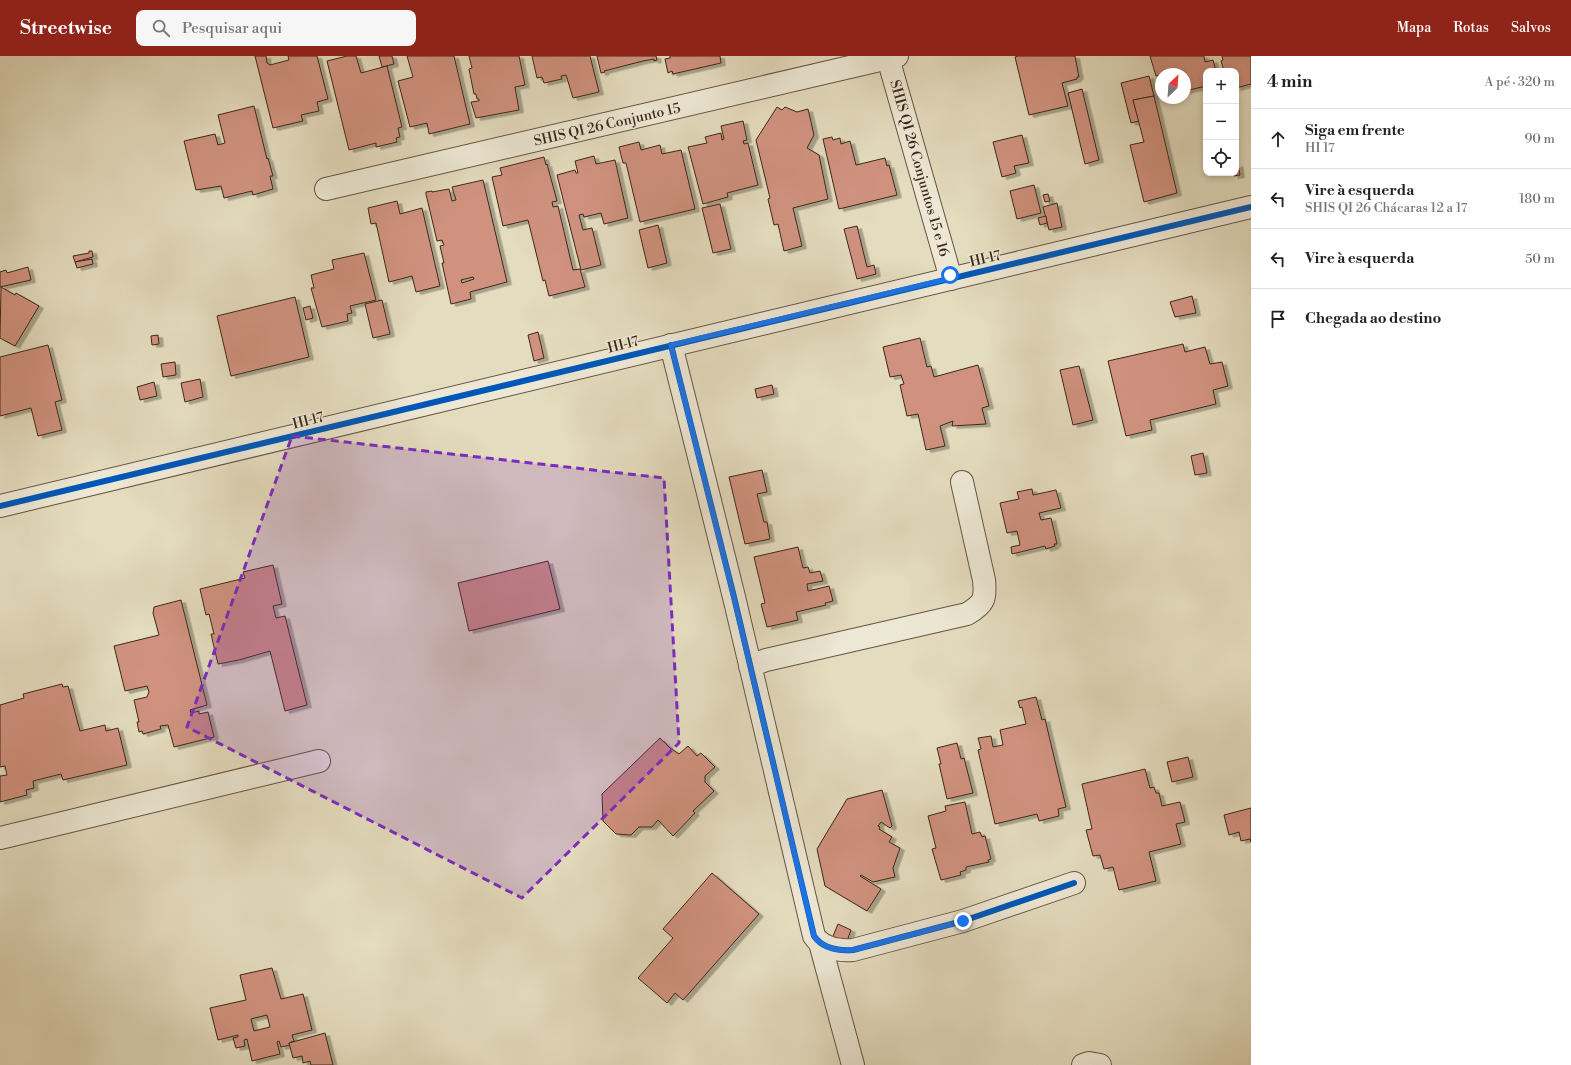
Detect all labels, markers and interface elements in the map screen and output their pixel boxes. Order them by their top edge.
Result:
search box [136,10,416,46]
text: Streetwise [20,16,112,40]
icon: search [150,17,172,39]
text: Pesquisar aqui [182,19,282,38]
text: Mapa [1397,19,1431,37]
text: Rotas [1453,19,1489,37]
text: Salvos [1511,19,1551,37]
north arrow [1155,68,1191,104]
map controls [1203,68,1239,176]
button: + [1203,68,1239,104]
text: 4 min [1267,71,1312,93]
text: A pé · 320 m [1485,74,1555,90]
street label: SHIS QI 26 Conjuntos 15 e 16 [885,78,953,259]
street label: SHIS QI 26 Conjunto 15 [532,99,683,151]
button: − [1203,104,1239,140]
text: Siga em frente [1305,121,1405,140]
icon: ahead [1267,128,1289,150]
text: 90 m [1524,131,1555,147]
button: locate [1203,140,1239,176]
text: HI 17 [1305,140,1335,156]
text: Vire à esquerda [1305,181,1414,200]
icon: left [1267,188,1289,210]
text: 180 m [1519,191,1555,207]
text: SHIS QI 26 Chácaras 12 a 17 [1305,200,1467,216]
street label: HI 17 [968,247,1003,271]
icon: left [1267,248,1289,270]
text: Vire à esquerda [1305,249,1414,268]
text: 50 m [1525,251,1555,267]
route start [941,266,959,284]
icon: arrive [1267,308,1289,330]
text: Chegada ao destino [1305,309,1441,328]
street label: HI 17 [606,332,641,358]
street label: HI 17 [291,408,326,434]
route end [954,912,972,930]

